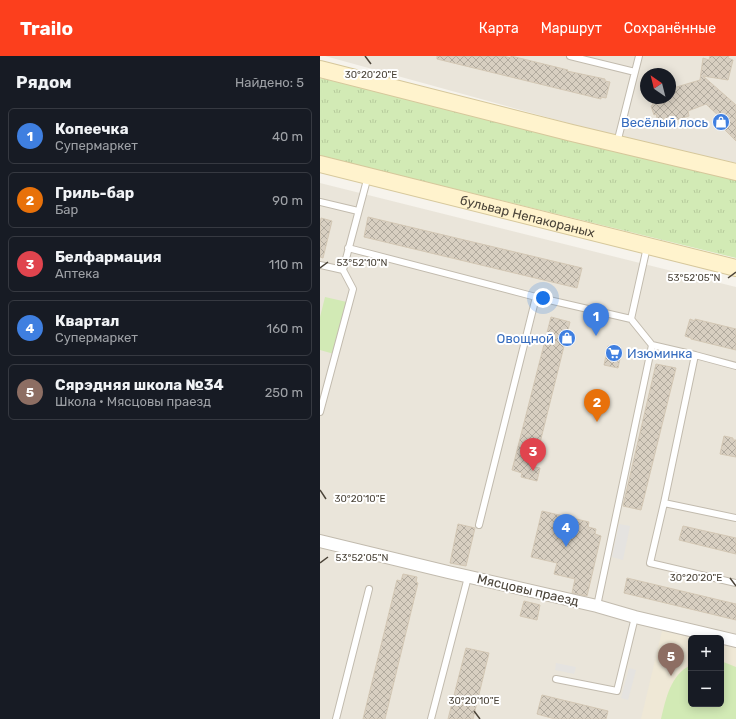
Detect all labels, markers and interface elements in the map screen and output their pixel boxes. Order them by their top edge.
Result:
text: Trailo [20,17,73,40]
text: Карта [479,20,519,37]
text: Маршрут [541,20,602,37]
text: Сохранённые [624,20,716,37]
north arrow [640,68,676,104]
text: 30°20'20"E [345,69,397,81]
text: Рядом [16,72,72,92]
text: Найдено: 5 [235,75,304,90]
shop icon: Весёлый лось [711,112,731,132]
place label: Весёлый лось [621,115,708,130]
text: Копеечка [55,120,129,138]
text: 1 [27,129,33,144]
text: 40 m [272,129,303,144]
text: Супермаркет [55,138,138,153]
text: Гриль-бар [55,184,134,202]
street label: бульвар Непакораных [459,192,597,240]
text: 2 [26,193,34,208]
text: 90 m [272,193,303,208]
text: Бар [55,202,78,217]
text: Белфармация [55,248,162,266]
text: 3 [26,257,34,272]
text: 110 m [269,257,303,272]
text: 53°52'10"N [336,257,388,269]
text: Аптека [55,266,100,281]
text: 53°52'05"N [668,272,720,284]
your location [533,288,553,308]
pin: 1 [583,303,609,336]
text: Квартал [55,312,119,330]
text: 4 [26,321,34,336]
text: 160 m [267,321,303,336]
shop icon: Овощной [557,328,577,348]
text: Супермаркет [55,330,138,345]
place label: Овощной [497,331,554,346]
supermarket icon: Изюминка [604,343,624,363]
place label: Изюминка [627,346,693,361]
text: Сярэдняя школа №34 [55,376,224,394]
text: 5 [26,385,34,400]
text: 250 m [265,385,303,400]
pin: 2 [584,389,610,422]
text: Школа · Мясцовы праезд [55,394,211,409]
pin: 3 [520,438,546,471]
text: 30°20'10"E [334,493,386,505]
pin: 4 [553,514,579,547]
text: 53°52'05"N [336,552,388,564]
street label: Мясцовы праезд [476,571,581,609]
text: 30°20'20"E [670,572,722,584]
map controls [688,635,724,707]
button: + [688,635,724,671]
pin: 5 [658,643,684,676]
button: − [688,671,724,707]
text: 30°20'10"E [448,695,500,707]

